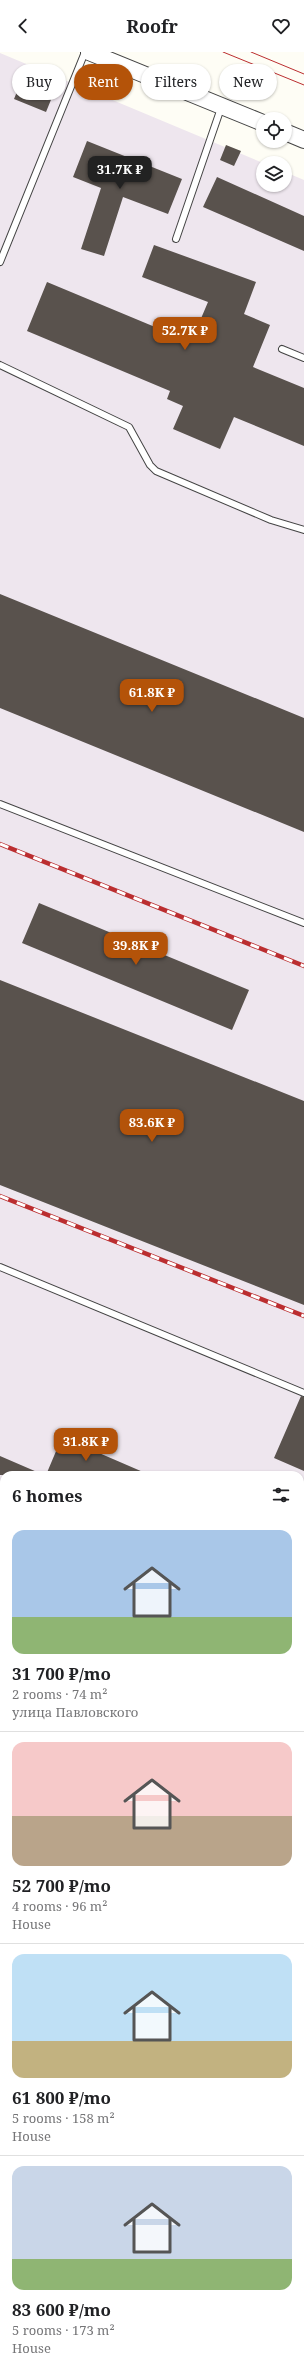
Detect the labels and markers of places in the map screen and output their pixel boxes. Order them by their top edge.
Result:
pin: 31.7K ₽ [83,156,157,190]
pin: 52.7K ₽ [148,317,222,351]
pin: 61.8K ₽ [115,679,189,713]
pin: 39.8K ₽ [99,932,173,966]
pin: 83.6K ₽ [115,1109,189,1143]
pin: 31.8K ₽ [49,1428,123,1462]

